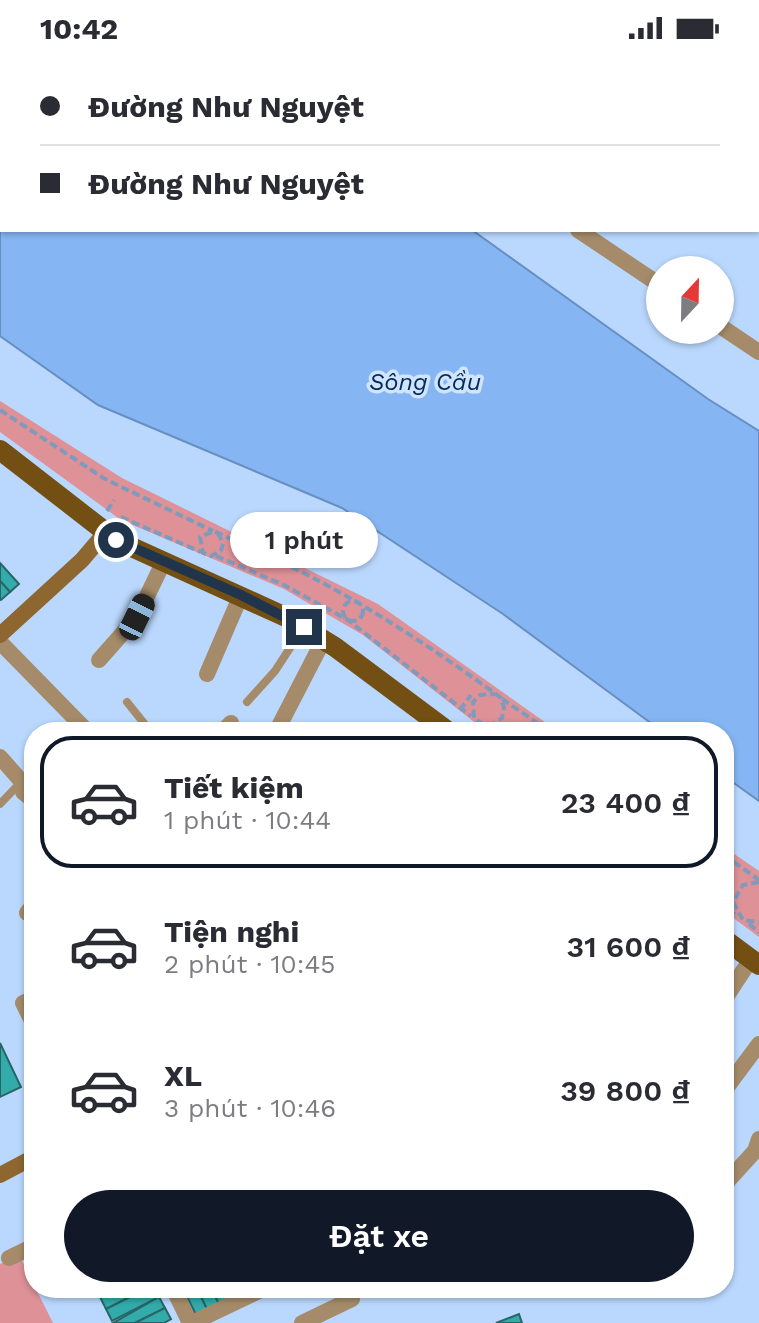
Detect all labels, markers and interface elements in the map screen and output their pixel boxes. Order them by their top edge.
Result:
text: 10:42 [40,11,118,46]
text: Đường Như Nguyệt [88,89,364,124]
text: Đường Như Nguyệt [88,166,364,201]
north arrow [646,256,734,344]
map controls [646,256,734,344]
water label: Sông Cầu [369,368,481,396]
callout: 1 phút [230,511,378,567]
route start [98,522,134,558]
text: 1 phút [265,525,343,555]
car [116,590,158,644]
route end [286,609,322,645]
icon: car [68,766,140,838]
text: Tiết kiệm [164,770,304,805]
text: 23 400 ₫ [561,785,690,820]
text: 1 phút · 10:44 [164,805,331,835]
icon: car [68,910,140,982]
text: Tiện nghi [164,914,299,949]
text: 31 600 ₫ [566,929,690,964]
text: 2 phút · 10:45 [164,949,335,979]
icon: car [68,1054,140,1126]
text: XL [164,1058,202,1093]
text: 39 800 ₫ [560,1073,690,1108]
text: 3 phút · 10:46 [164,1093,336,1123]
button: Đặt xe [64,1190,694,1282]

